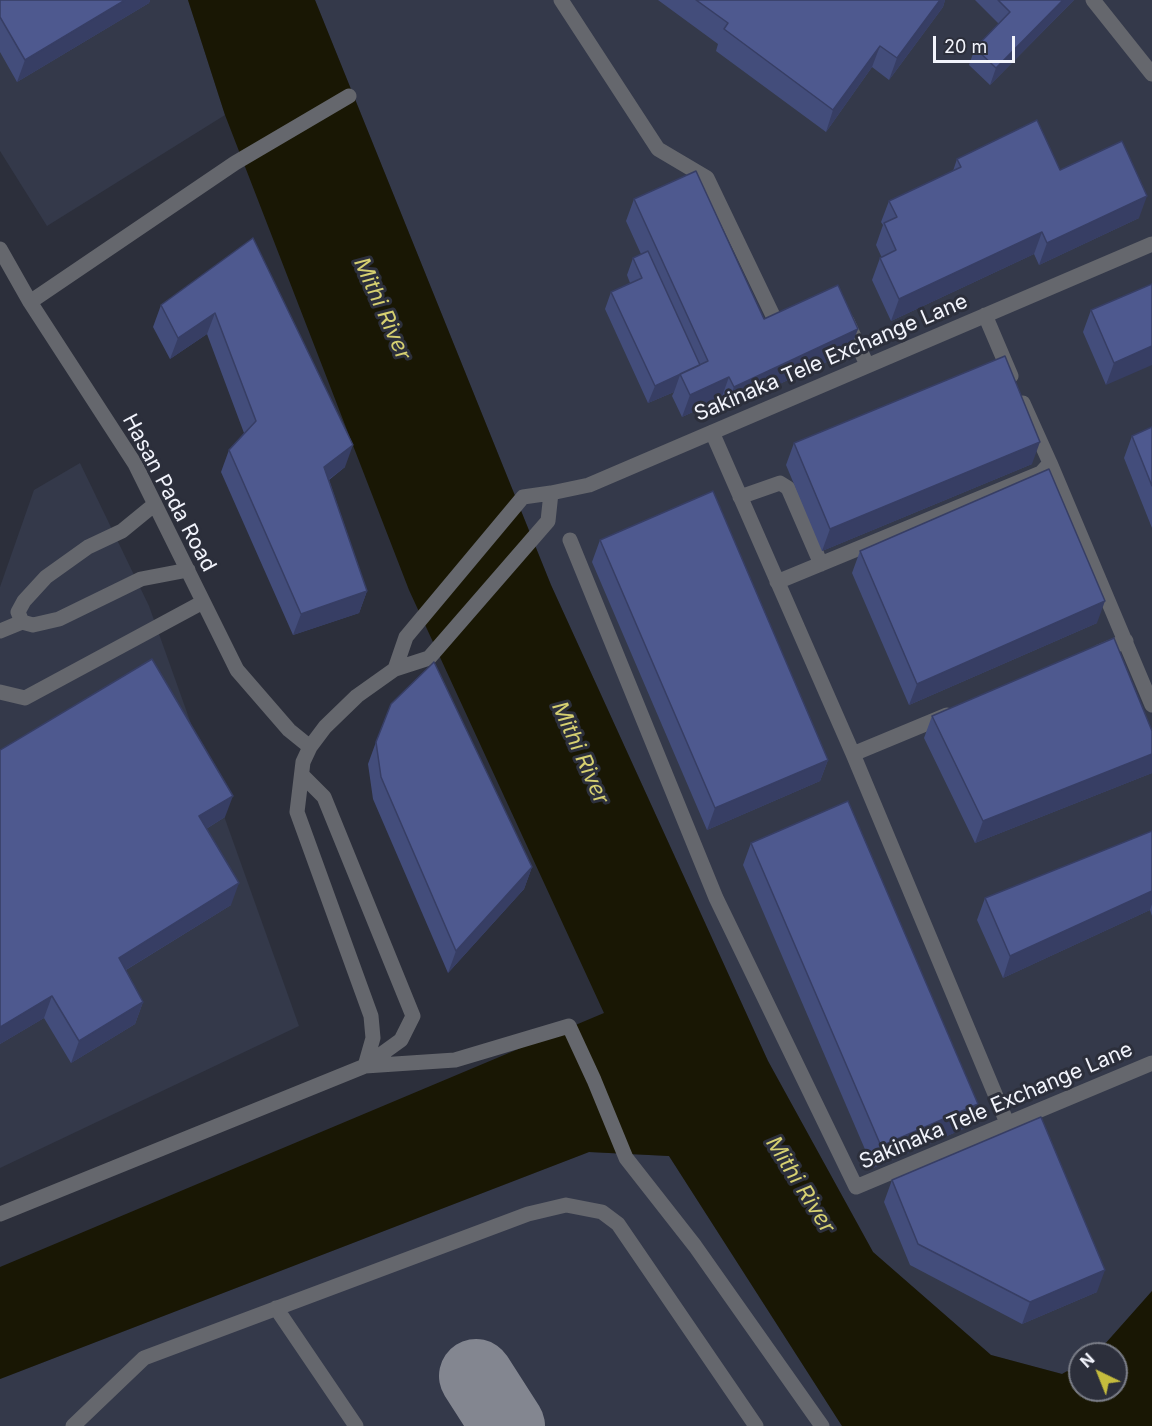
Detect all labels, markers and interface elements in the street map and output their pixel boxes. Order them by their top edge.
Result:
scale bar [936,24,1018,62]
text: 20 m [944,36,987,57]
water label: Mithi River [348,254,416,364]
street label: Sakinaka Tele Exchange Lane [691,289,971,427]
street label: Hasan Pada Road [117,410,221,576]
water label: Mithi River [546,698,614,808]
street label: Sakinaka Tele Exchange Lane [856,1037,1136,1175]
water label: Mithi River [760,1132,840,1238]
north arrow [1068,1342,1128,1402]
text: N [1076,1349,1098,1372]

